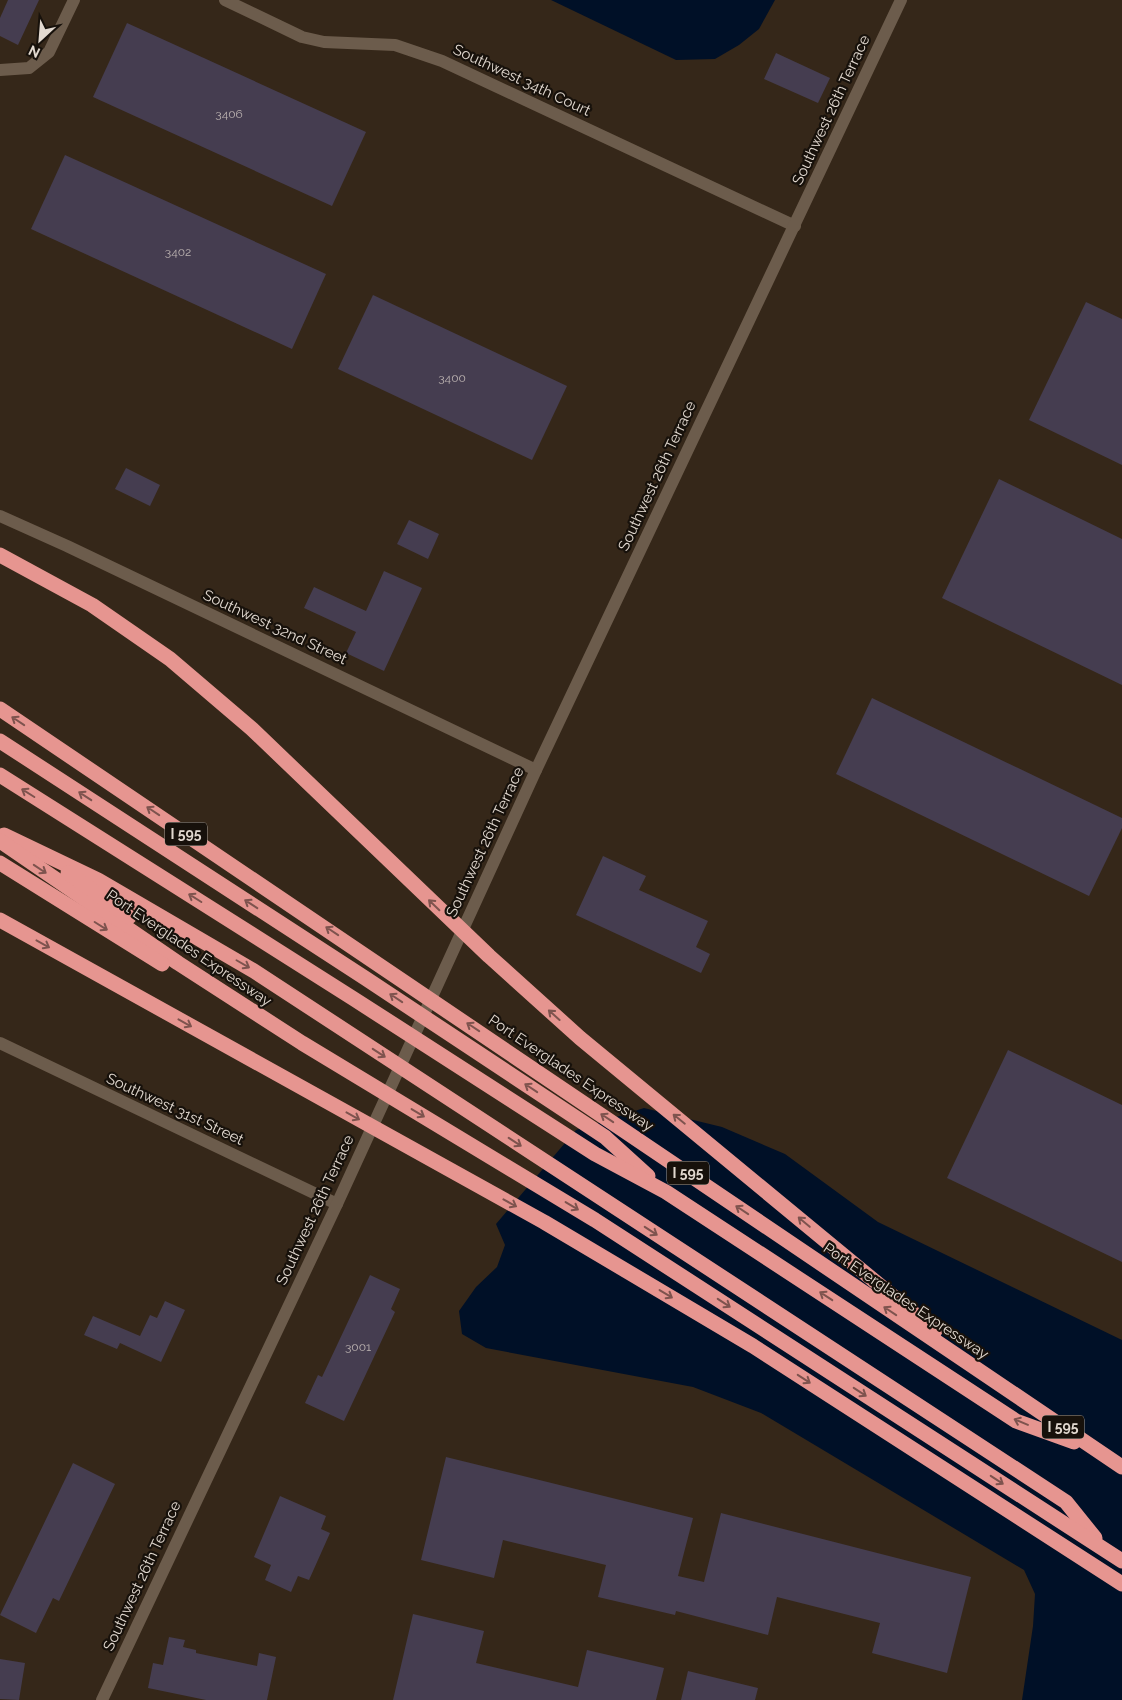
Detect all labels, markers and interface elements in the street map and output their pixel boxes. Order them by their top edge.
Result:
north arrow [15,15,65,65]
street label: Southwest 26th Terrace [788,32,874,188]
street label: Southwest 34th Court [450,40,594,120]
text: N [26,42,43,61]
house number: 3406 [215,107,243,121]
house number: 3402 [165,245,191,259]
house number: 3400 [438,371,466,385]
street label: Southwest 26th Terrace [614,398,700,554]
street label: Southwest 32nd Street [200,586,350,668]
one-way arrow [11,716,25,726]
street label: Southwest 26th Terrace [442,764,528,920]
one-way arrow [21,788,35,798]
one-way arrow [78,791,92,801]
one-way arrow [146,806,160,817]
road number: I 595 [165,822,207,846]
one-way arrow [33,864,47,874]
street label: Port Everglades Expressway [103,886,275,1010]
one-way arrow [188,893,202,903]
one-way arrow [244,898,258,908]
one-way arrow [428,899,441,911]
one-way arrow [94,920,108,931]
one-way arrow [325,926,339,936]
one-way arrow [35,939,49,949]
one-way arrow [235,960,249,970]
one-way arrow [389,993,403,1003]
one-way arrow [548,1009,561,1021]
street label: Port Everglades Expressway [485,1011,657,1135]
one-way arrow [177,1018,191,1028]
one-way arrow [466,1022,480,1032]
one-way arrow [372,1048,386,1058]
street label: Southwest 31st Street [103,1069,247,1149]
one-way arrow [524,1083,538,1093]
one-way arrow [411,1109,425,1119]
one-way arrow [345,1111,360,1121]
one-way arrow [600,1113,614,1124]
one-way arrow [673,1113,686,1124]
street label: Southwest 26th Terrace [272,1132,358,1288]
one-way arrow [508,1136,522,1147]
road number: I 595 [667,1162,709,1184]
one-way arrow [503,1198,518,1208]
one-way arrow [565,1202,579,1212]
one-way arrow [735,1205,749,1215]
one-way arrow [798,1217,811,1228]
one-way arrow [644,1225,658,1236]
street label: Port Everglades Expressway [820,1239,992,1363]
one-way arrow [658,1289,672,1299]
one-way arrow [819,1291,833,1301]
one-way arrow [717,1298,731,1309]
one-way arrow [884,1306,898,1316]
house number: 3001 [345,1340,371,1354]
one-way arrow [797,1373,811,1384]
one-way arrow [853,1387,867,1397]
road number: I 595 [1042,1415,1084,1438]
one-way arrow [1014,1417,1029,1427]
one-way arrow [990,1474,1004,1485]
street label: Southwest 26th Terrace [99,1498,185,1654]

